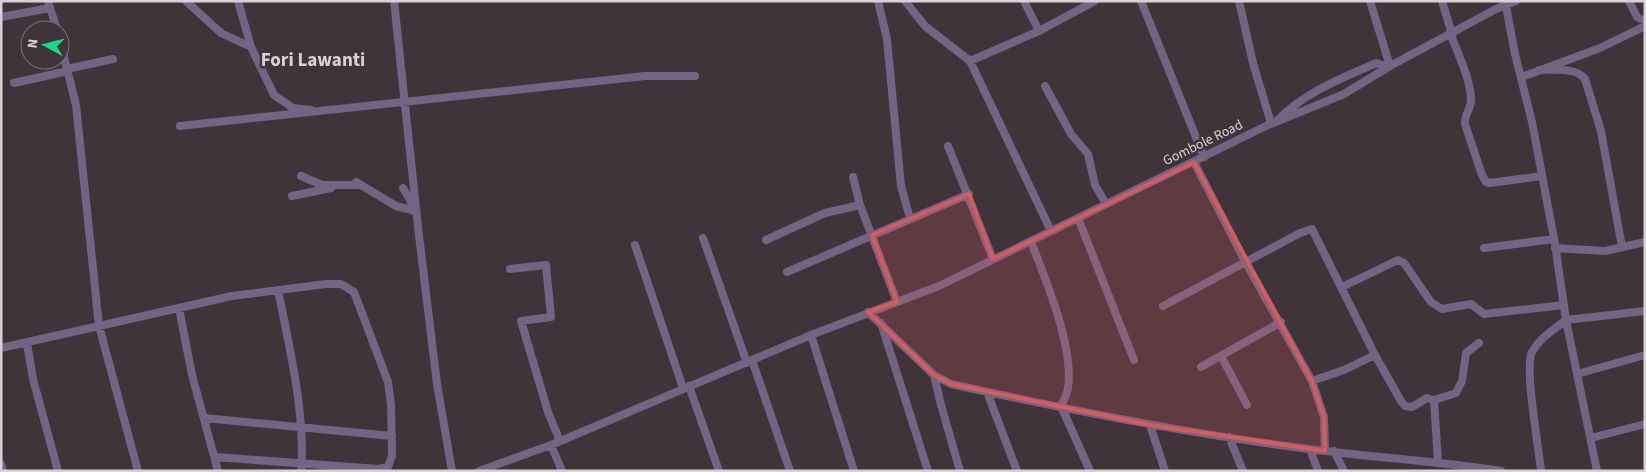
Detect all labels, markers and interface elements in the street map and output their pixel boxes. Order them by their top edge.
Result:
north arrow [20,20,70,70]
text: N [23,38,44,49]
district label: Fori Lawanti [261,47,365,74]
street label: Gombole Road [1160,115,1246,171]

